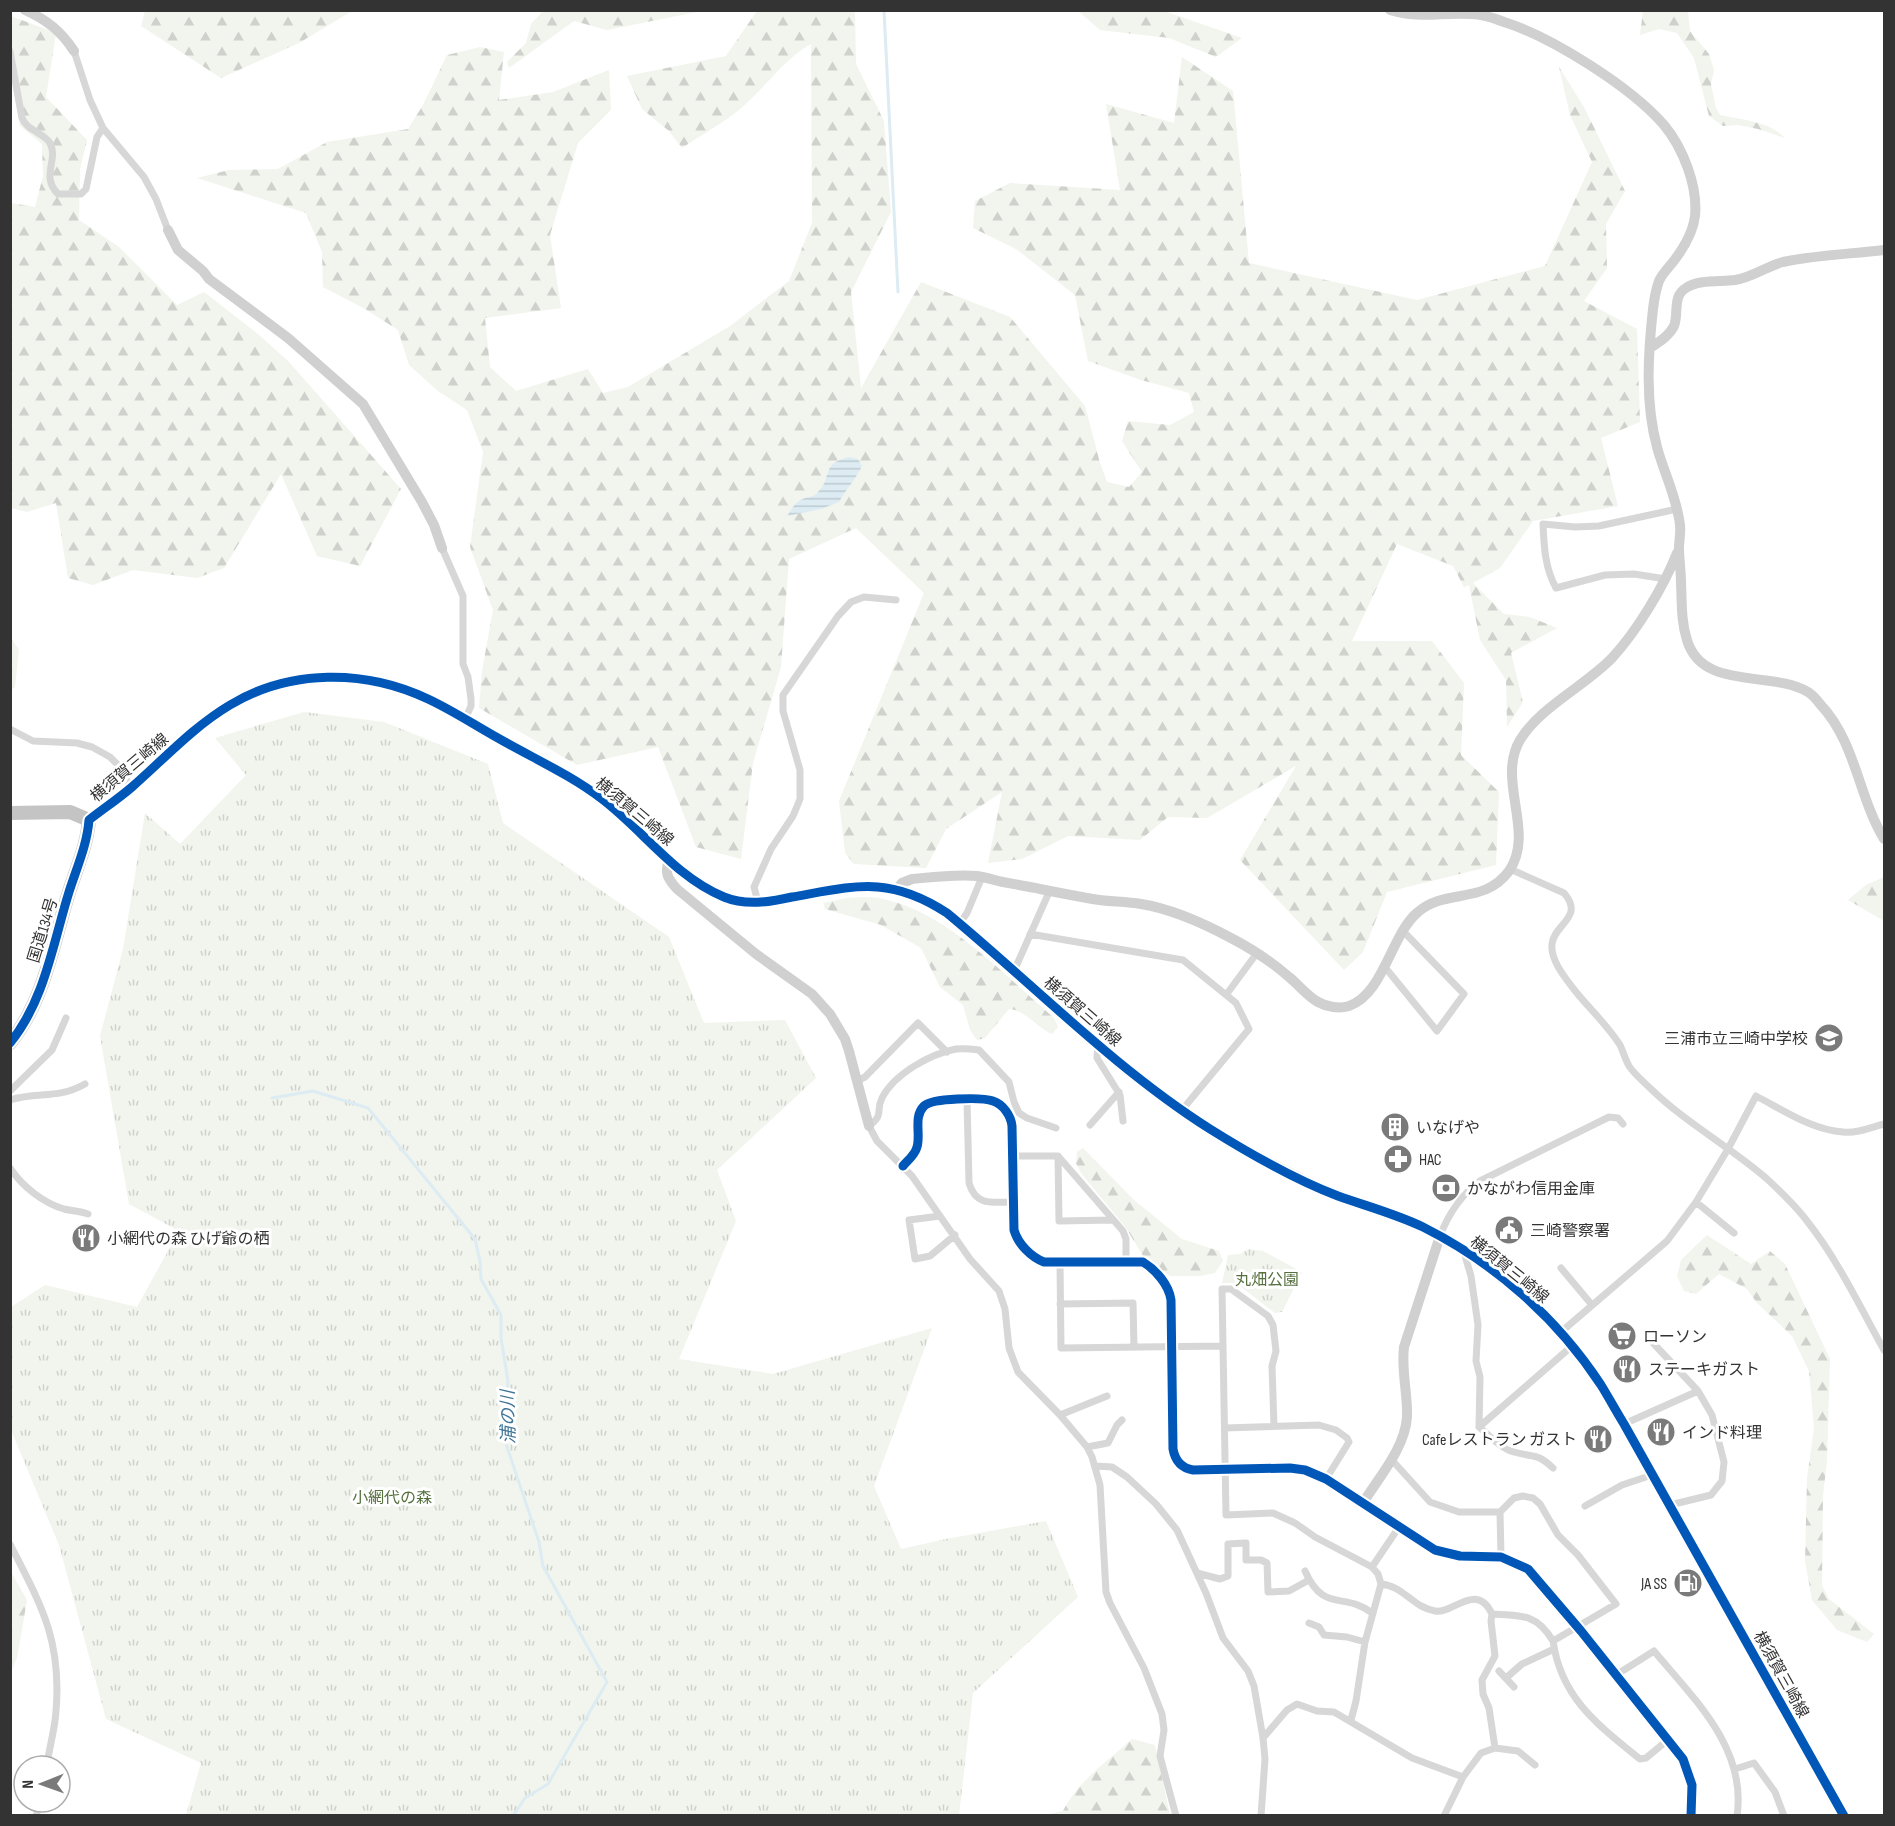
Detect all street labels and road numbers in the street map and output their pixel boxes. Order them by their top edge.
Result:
street label: 横須賀三崎線 [87,730,173,806]
street label: 横須賀三崎線 [591,774,677,850]
street label: 国道134号 [25,896,62,965]
street label: 横須賀三崎線 [1040,973,1124,1051]
street label: 横須賀三崎線 [1466,1233,1552,1308]
street label: 横須賀三崎線 [1749,1628,1812,1721]

